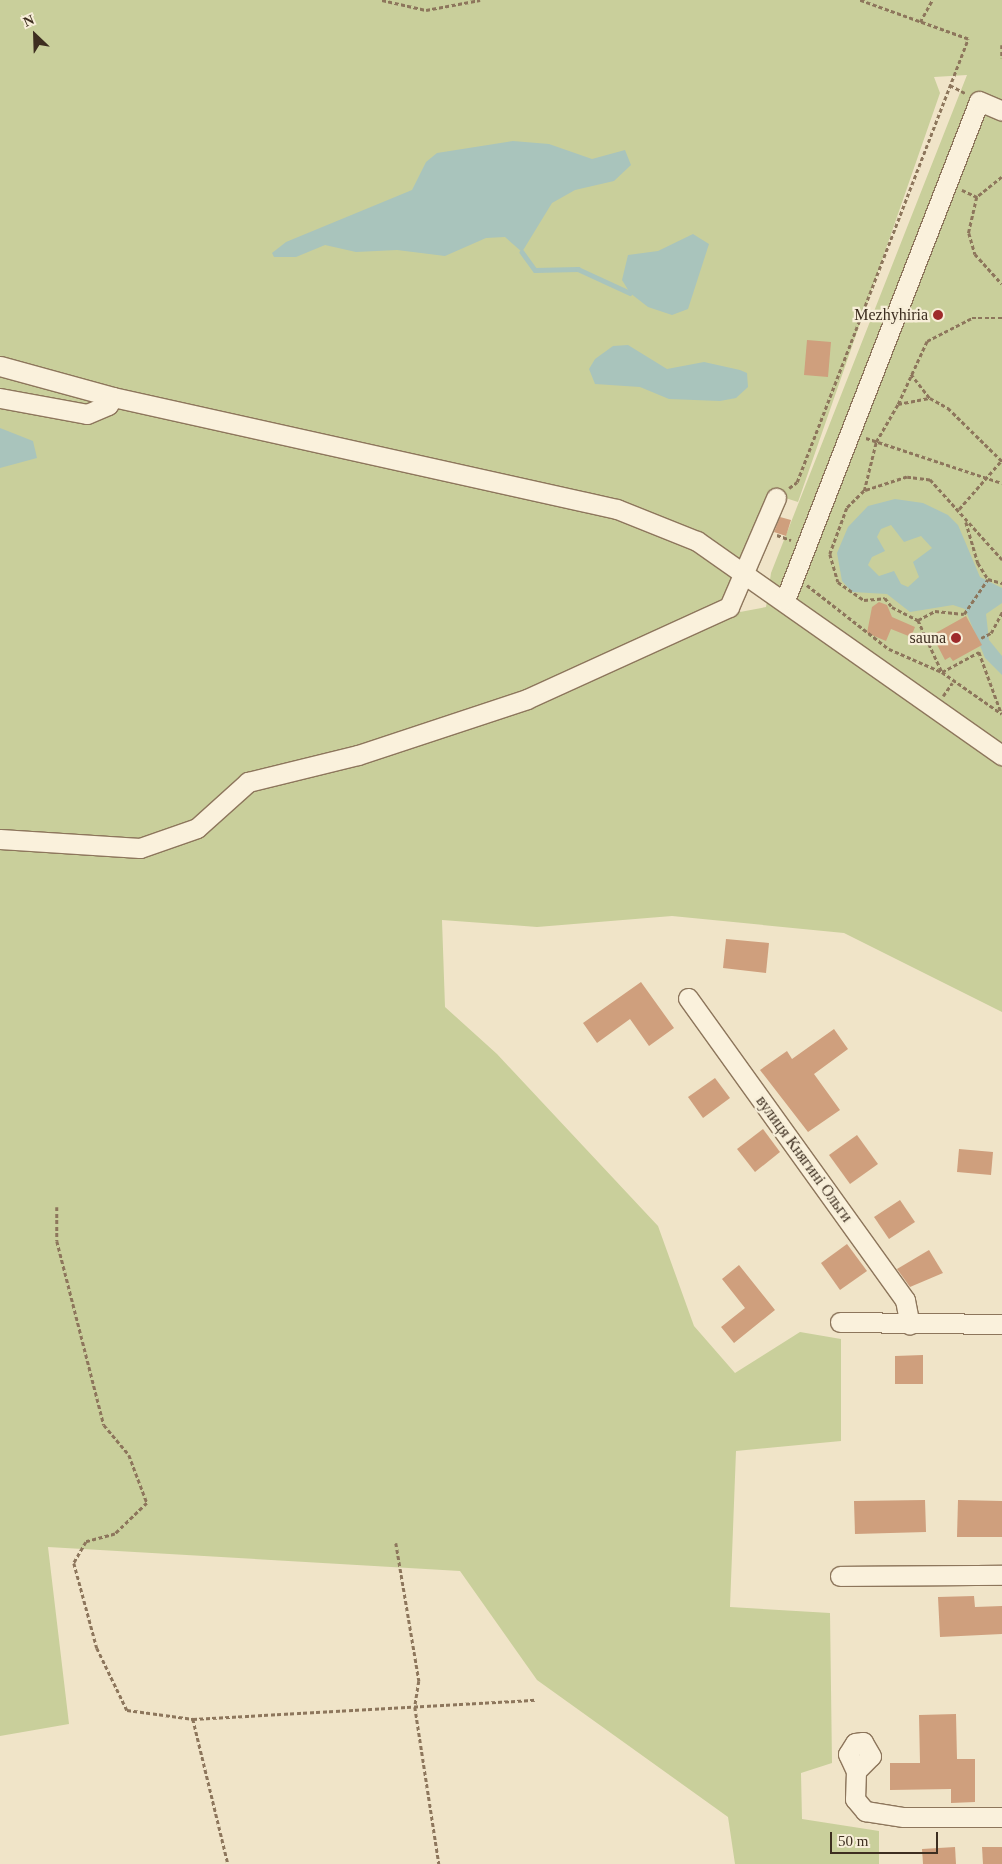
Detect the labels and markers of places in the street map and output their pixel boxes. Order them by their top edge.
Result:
place label: Mezhyhiria [854,305,928,325]
marker: Mezhyhiria [932,309,944,321]
place label: sauna [910,628,946,648]
marker: sauna [950,632,962,644]

